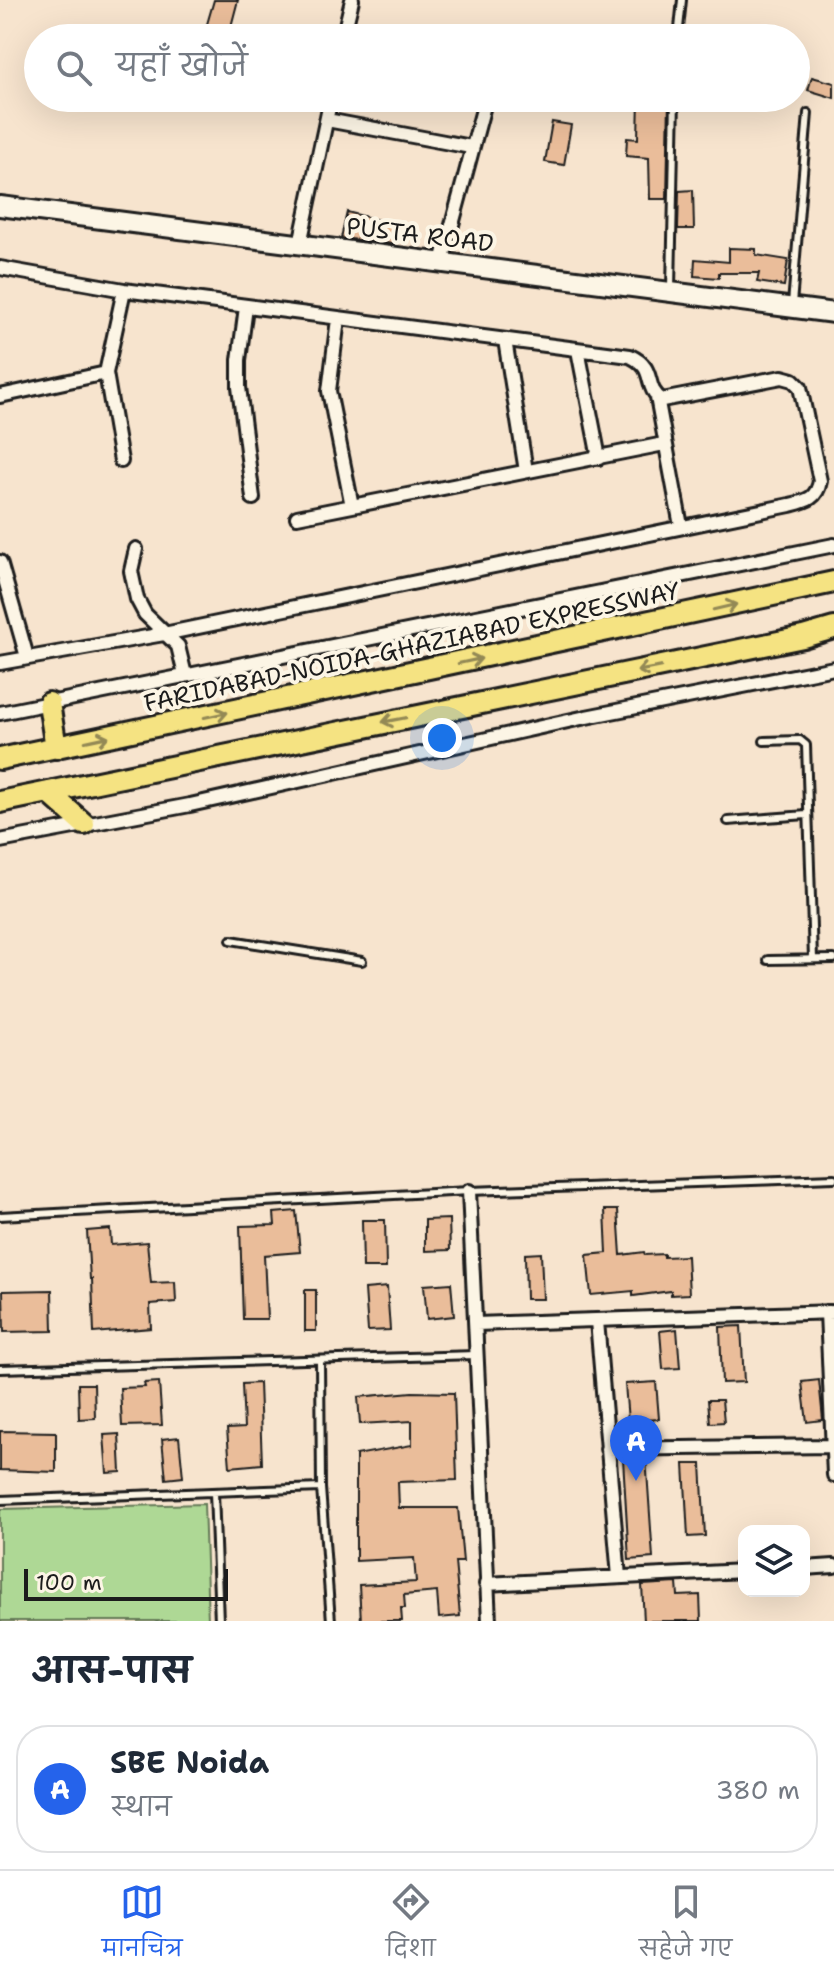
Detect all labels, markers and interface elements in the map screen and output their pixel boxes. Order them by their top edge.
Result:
search box [24,24,810,112]
text: यहाँ खोजें [116,45,248,86]
icon: search [52,46,96,90]
street label: PUSTA ROAD [345,210,495,260]
street label: FARIDABAD-NOIDA-GHAZIABAD EXPRESSWAY [141,574,683,720]
one-way arrow [711,599,737,614]
one-way arrow [457,653,483,668]
one-way arrow [636,662,662,677]
one-way arrow [203,706,228,721]
one-way arrow [381,714,407,729]
your location [422,718,462,758]
one-way arrow [84,731,110,746]
pin: A [610,1415,662,1481]
map controls [738,1525,810,1597]
button: layers [738,1525,810,1597]
scale bar [24,1565,228,1601]
text: 100 m [36,1568,102,1597]
text: आस-पास [32,1647,191,1693]
text: SBE Noida [110,1742,269,1783]
text: A [50,1772,70,1807]
text: 380 m [715,1772,800,1807]
text: स्थान [110,1789,172,1824]
tab: मानचित्र [102,1880,182,1973]
tab: दिशा [386,1880,436,1973]
tab: सहेजे गए [639,1880,732,1973]

